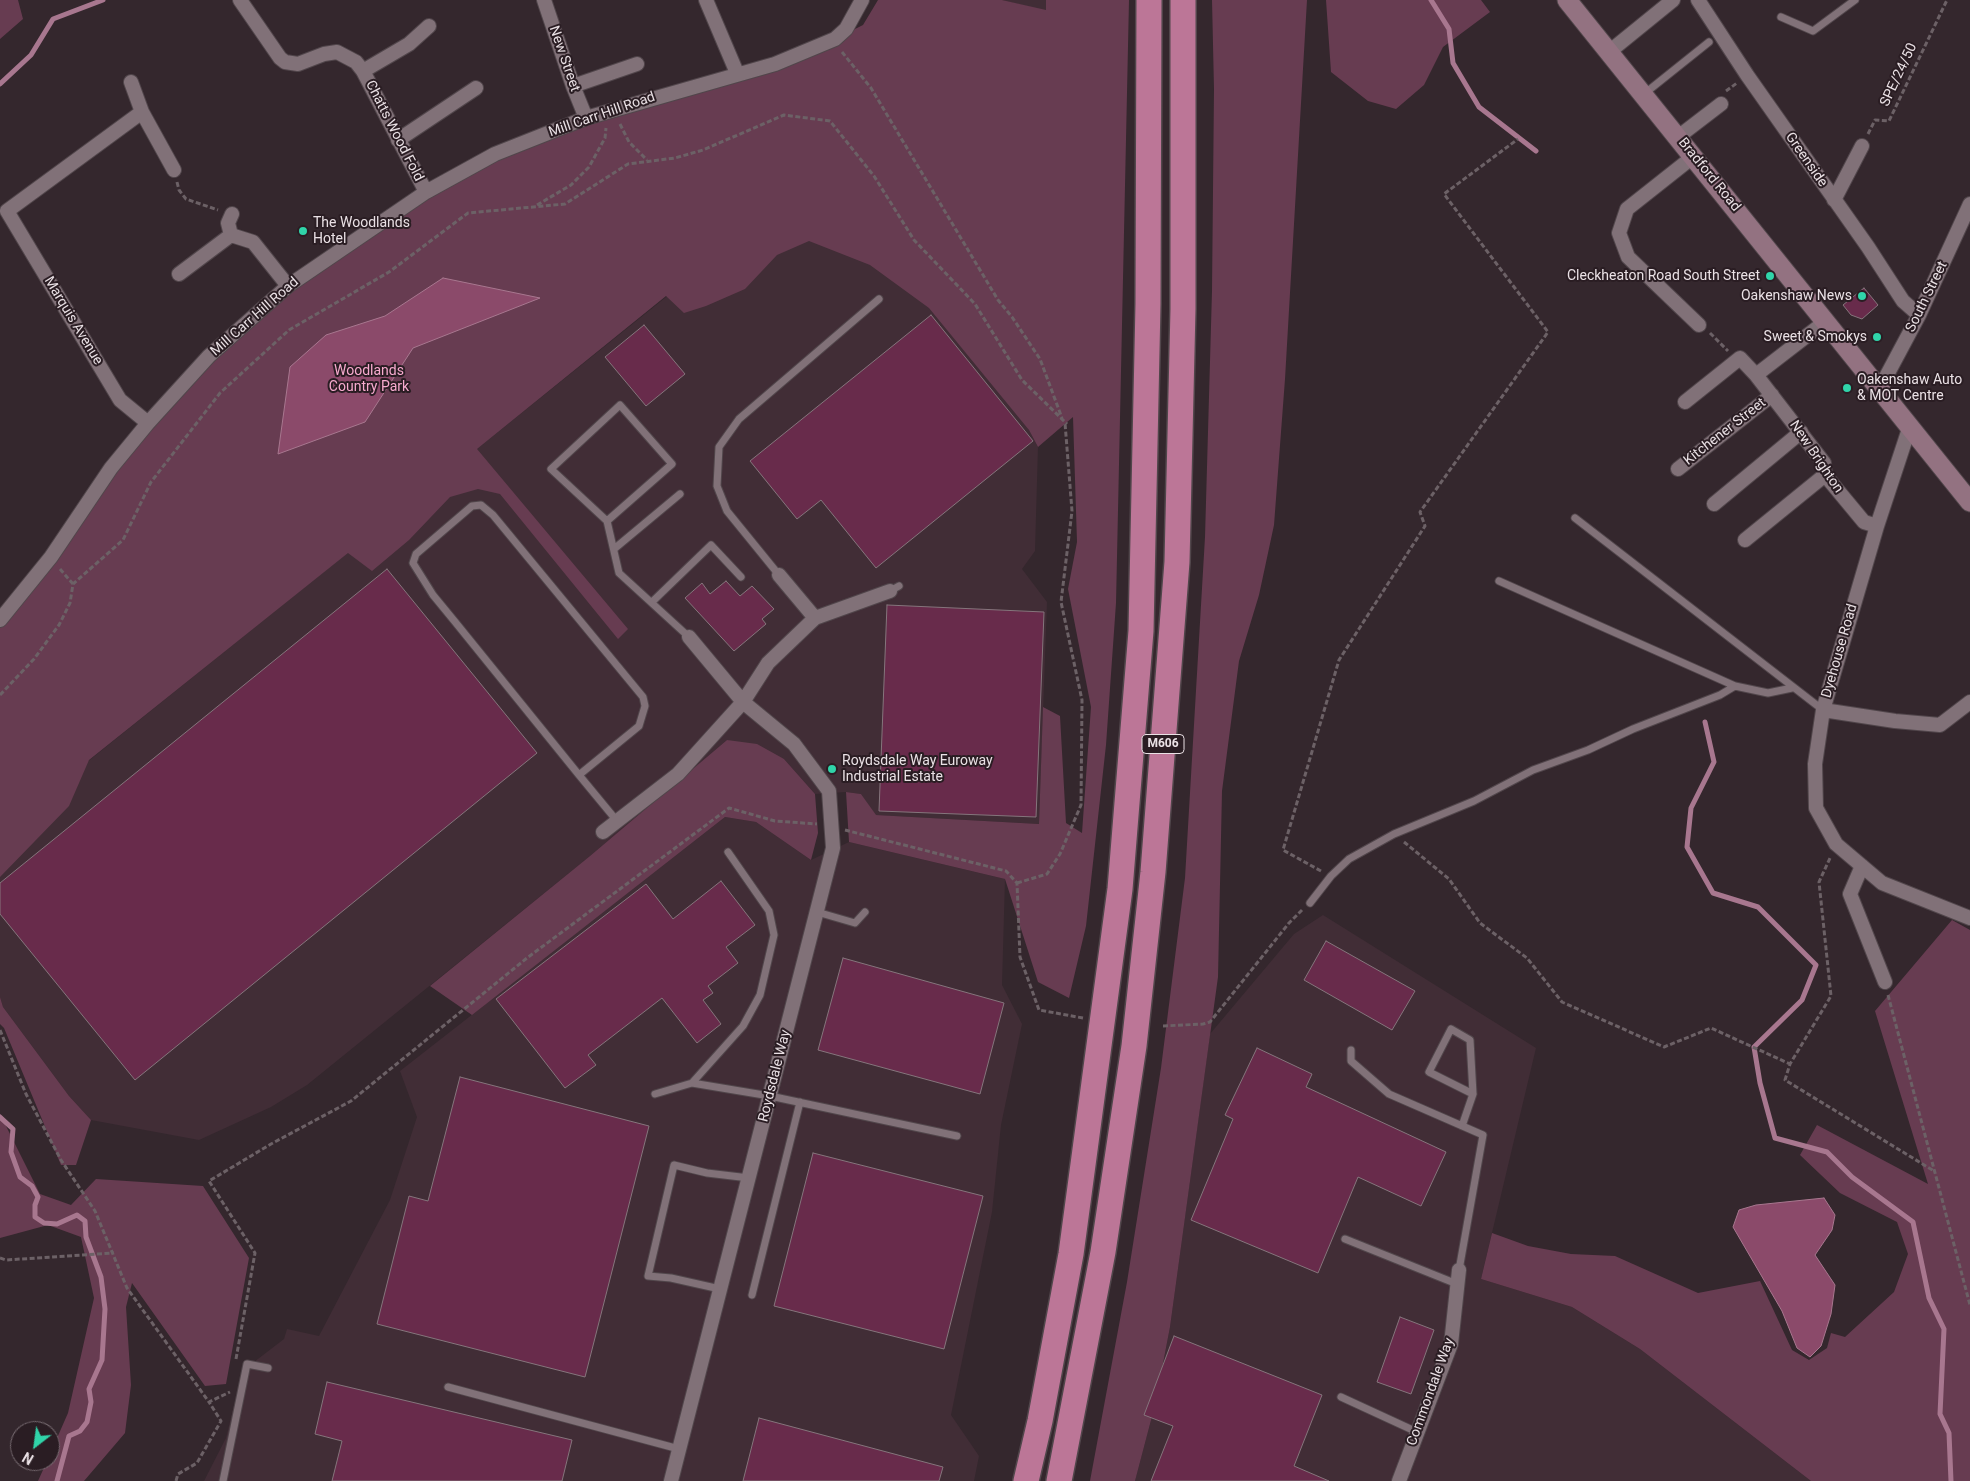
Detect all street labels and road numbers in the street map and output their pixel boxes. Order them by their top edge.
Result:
street label: New Street [545,24,583,94]
street label: SPE/24/50 [1877,41,1921,109]
street label: Chatts Wood Fold [361,78,427,184]
street label: Mill Carr Hill Road [547,89,657,141]
street label: Greenside [1781,130,1831,190]
street label: Bradford Road [1674,135,1744,215]
street label: South Street [1903,259,1951,335]
street label: Marquis Avenue [40,274,106,368]
street label: Mill Carr Hill Road [207,274,303,360]
street label: Kitchener Street [1681,395,1769,469]
street label: New Brighton [1786,417,1846,497]
street label: Dyehouse Road [1819,602,1861,700]
road number: M606 [1142,734,1184,754]
street label: Roydsdale Way [755,1028,795,1124]
street label: Commondale Way [1404,1336,1458,1448]

